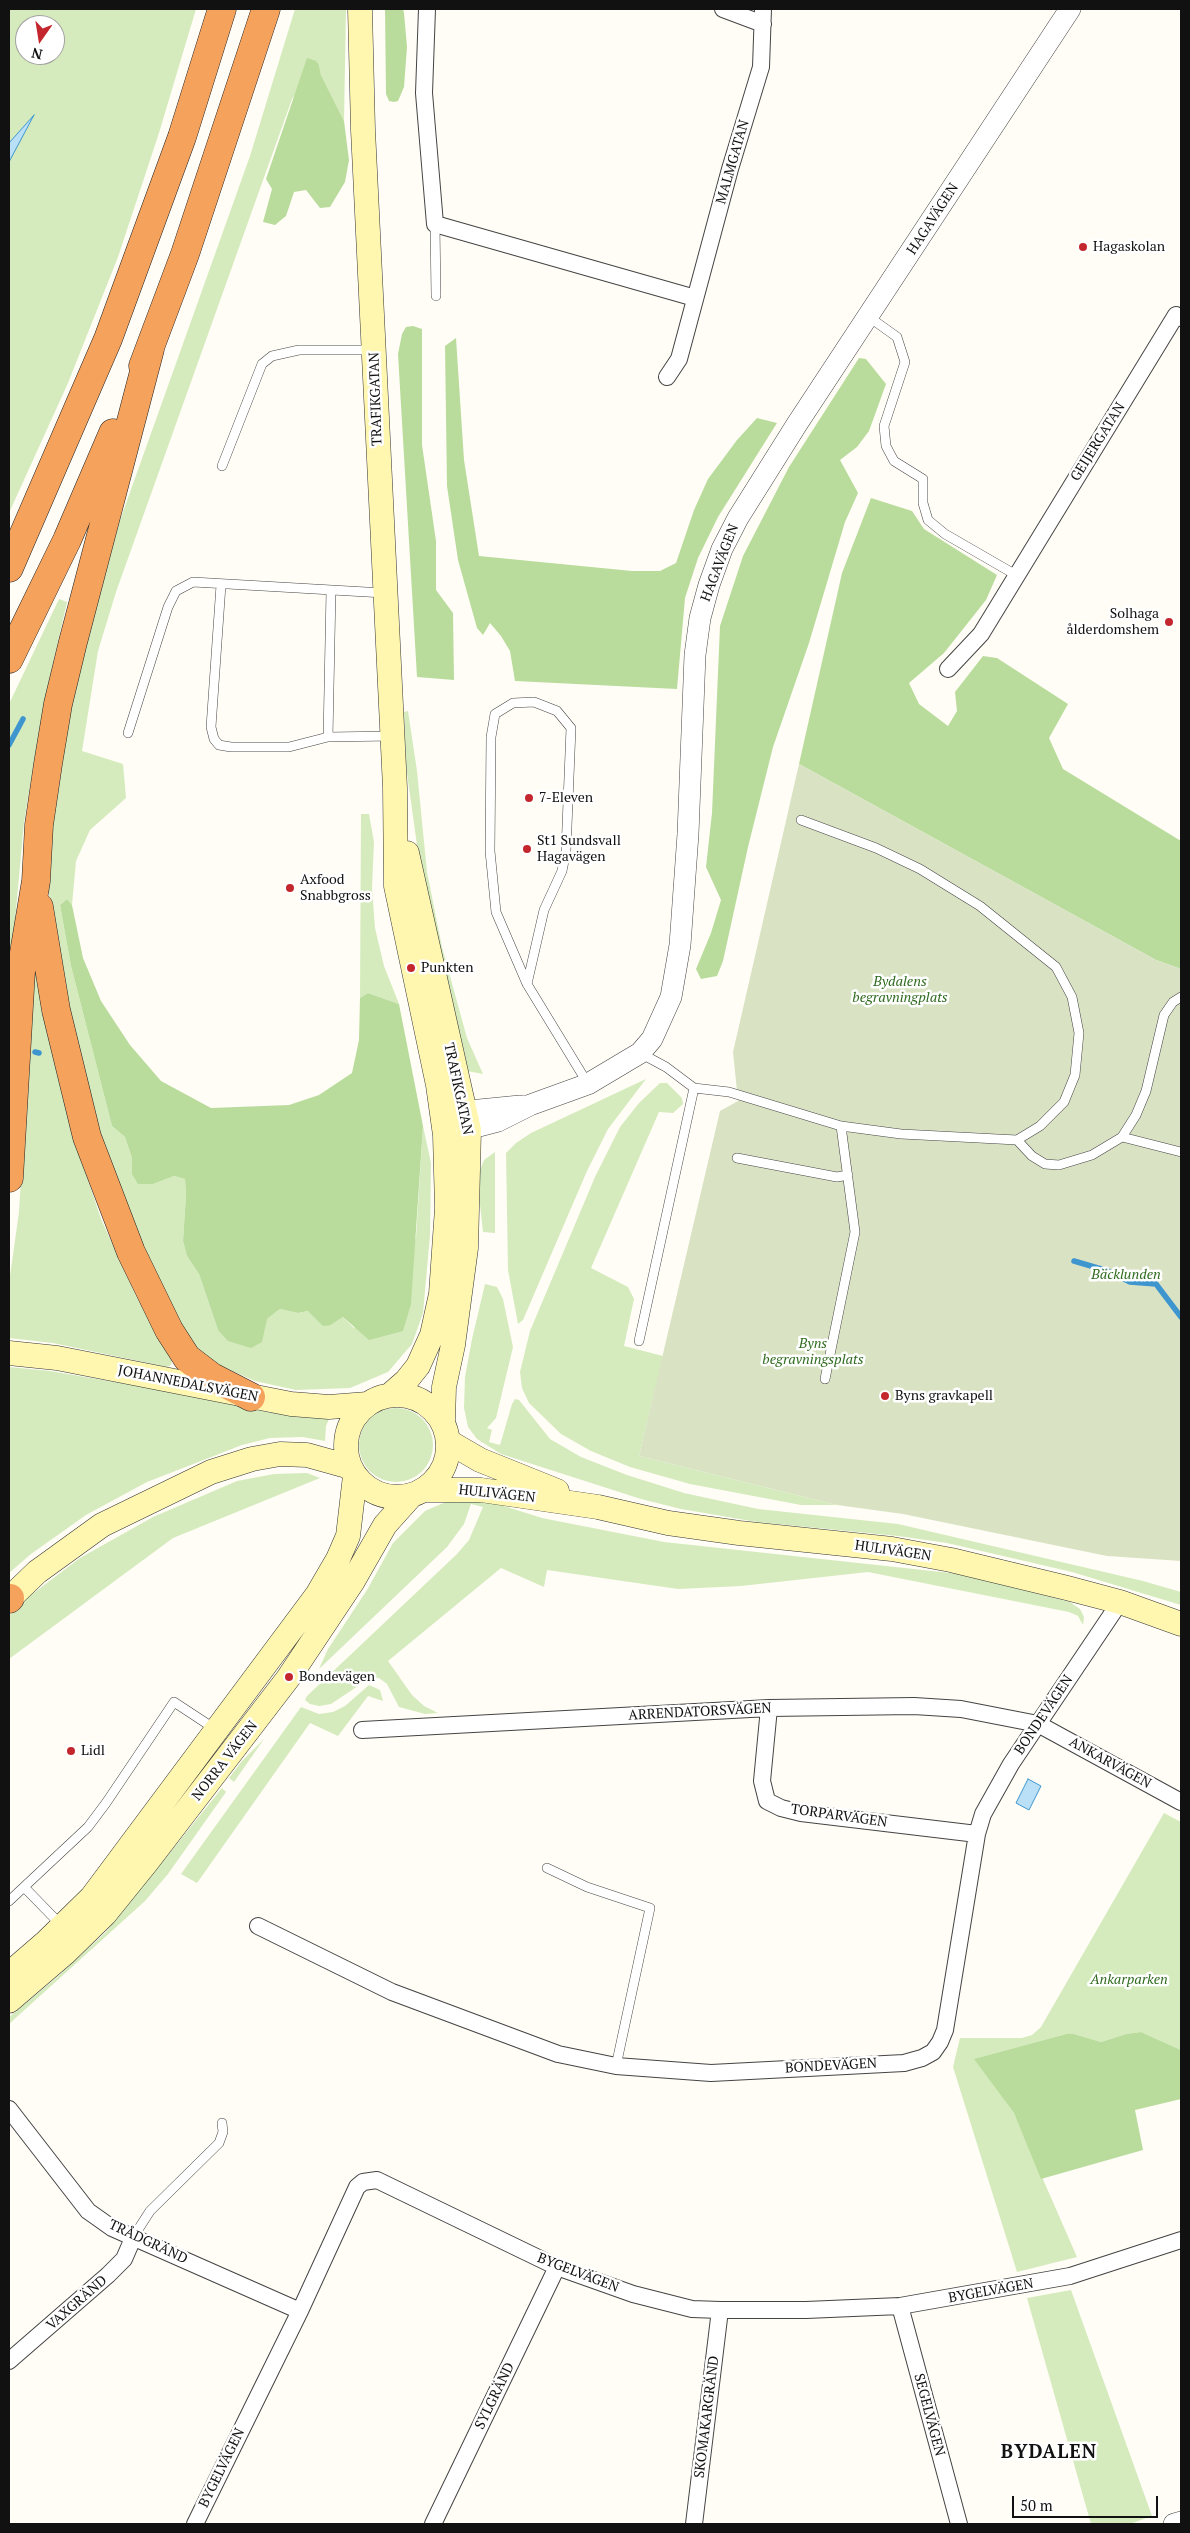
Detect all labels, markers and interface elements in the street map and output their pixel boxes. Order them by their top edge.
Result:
north arrow [15,15,65,65]
text: N [29,44,44,65]
street label: MALMGATAN [713,118,753,206]
street label: HAGAVÄGEN [904,180,962,258]
place label: Hagaskolan [1093,239,1165,255]
marker: Hagaskolan [1077,241,1089,253]
street label: TRAFIKGATAN [366,352,386,446]
street label: GEIJERGATAN [1067,400,1129,484]
street label: HAGAVÄGEN [698,522,742,604]
place label: Solhaga ålderdomshem [1067,606,1159,638]
marker: Solhaga ålderdomshem [1163,616,1175,628]
place label: 7-Eleven [539,790,593,806]
marker: 7-Eleven [523,792,535,804]
place label: St1 Sundsvall Hagavägen [537,833,621,866]
marker: St1 Sundsvall Hagavägen [521,843,533,855]
place label: Axfood Snabbgross [300,872,371,904]
marker: Axfood Snabbgross [284,882,296,894]
place label: Punkten [421,960,473,976]
marker: Punkten [405,962,417,974]
park label: Bydalens begravningplats [852,974,948,1006]
street label: TRAFIKGATAN [440,1041,476,1137]
park label: Bäcklunden [1091,1267,1161,1283]
park label: Byns begravningsplats [762,1336,864,1368]
street label: JOHANNEDALSVÄGEN [117,1362,259,1406]
place label: Byns gravkapell [895,1388,993,1404]
marker: Byns gravkapell [879,1390,891,1402]
street label: HULIVÄGEN [458,1482,536,1506]
street label: HULIVÄGEN [854,1537,932,1565]
place label: Bondevägen [299,1669,375,1685]
marker: Bondevägen [283,1671,295,1683]
street label: BONDEVÄGEN [1011,1672,1077,1758]
street label: ARRENDATORSVÄGEN [628,1700,772,1724]
street label: NORRA VÄGEN [189,1718,261,1804]
street label: ANKARVÄGEN [1066,1734,1154,1792]
place label: Lidl [81,1743,105,1759]
marker: Lidl [65,1745,77,1757]
street label: TORPARVÄGEN [790,1801,888,1831]
park label: Ankarparken [1090,1972,1168,1988]
street label: BONDEVÄGEN [785,2055,877,2077]
street label: TRÅDGRÄND [106,2216,190,2268]
street label: BYGELVÄGEN [535,2250,621,2296]
street label: VAXGRÄND [43,2272,111,2334]
street label: BYGELVÄGEN [947,2275,1035,2307]
street label: SKOMAKARGRÄND [691,2355,723,2479]
street label: SYLGRÄND [472,2360,518,2432]
street label: SEGELVÄGEN [910,2372,948,2458]
street label: BYGELVÄGEN [196,2426,248,2510]
district label: BYDALEN [1000,2442,1098,2464]
scale bar [1015,2486,1161,2518]
text: 50 m [1020,2495,1053,2515]

